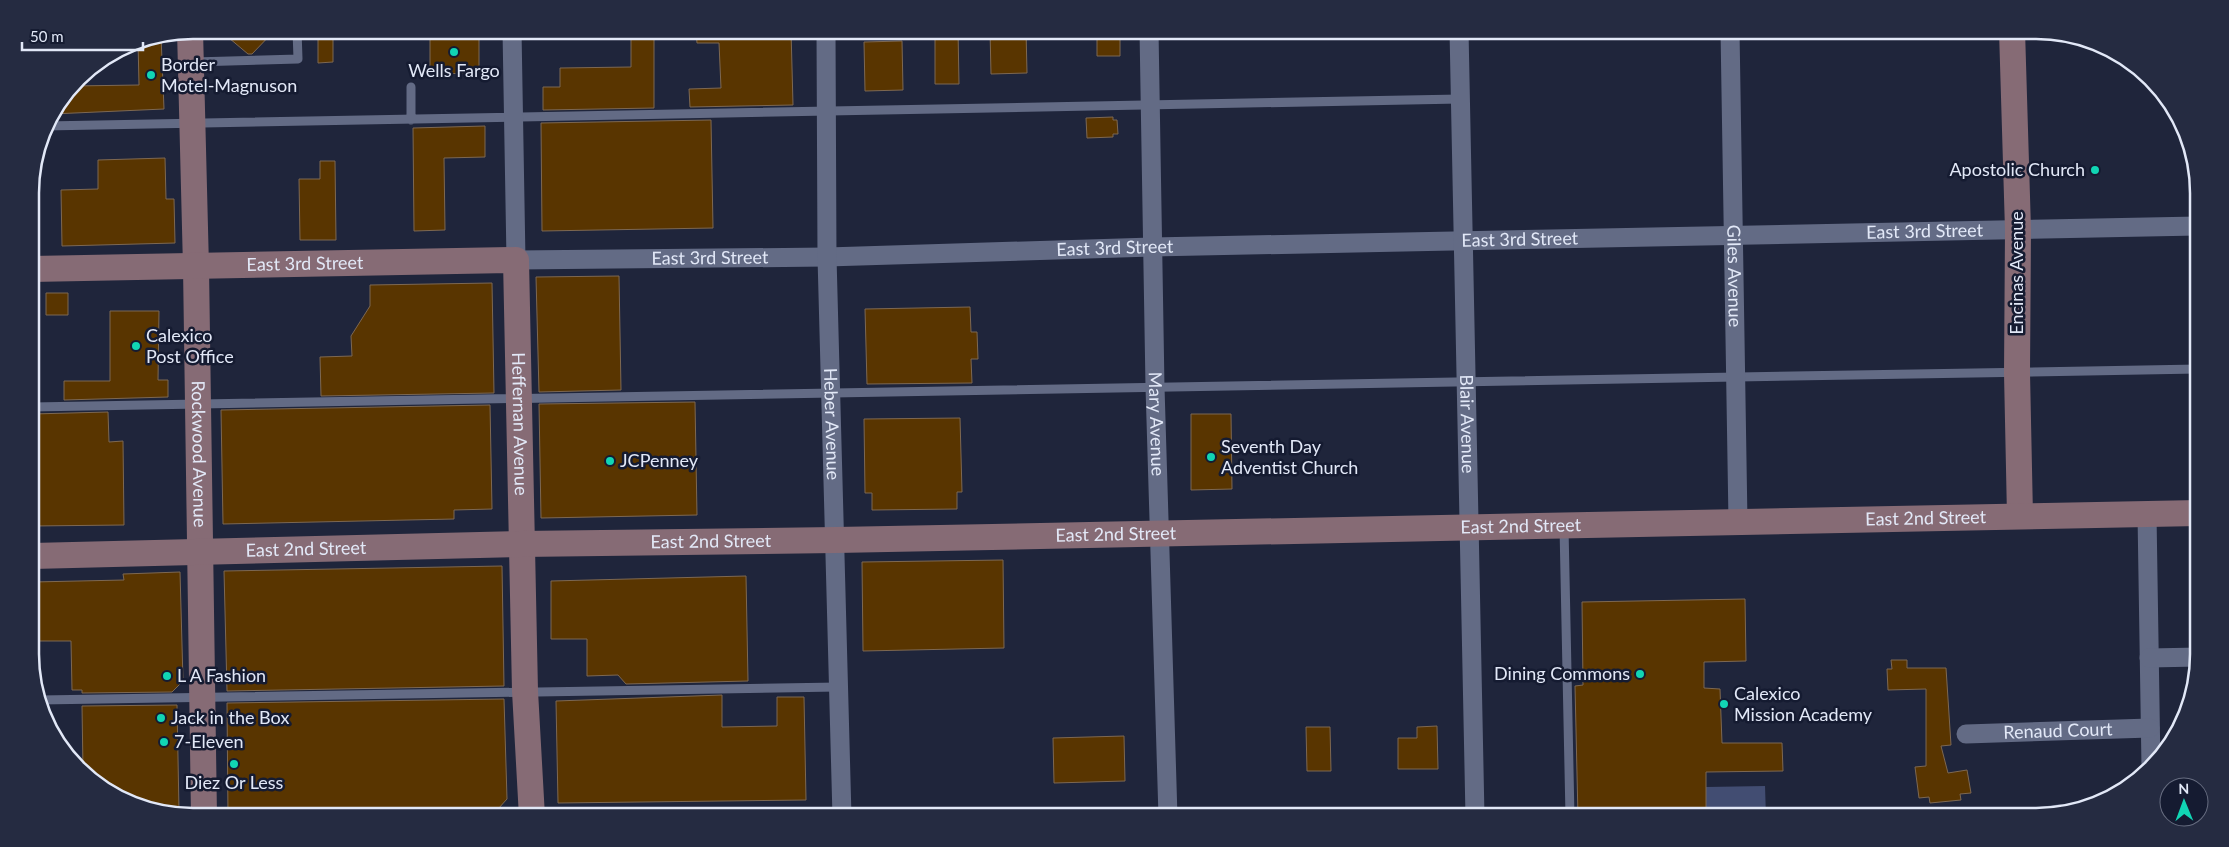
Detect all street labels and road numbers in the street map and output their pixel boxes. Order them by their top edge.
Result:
street label: Encinas Avenue [2005,211,2027,335]
street label: East 3rd Street [1866,218,1984,243]
street label: Giles Avenue [1723,224,1747,327]
street label: East 3rd Street [1461,226,1579,251]
street label: East 3rd Street [1056,235,1174,260]
street label: East 3rd Street [651,246,769,269]
street label: East 3rd Street [246,251,364,275]
street label: Heffernan Avenue [508,352,533,496]
street label: Heber Avenue [820,367,845,480]
street label: Mary Avenue [1145,372,1170,476]
street label: Blair Avenue [1456,374,1480,474]
street label: Rockwood Avenue [188,380,212,527]
street label: East 2nd Street [1865,505,1987,530]
street label: East 2nd Street [1460,513,1582,538]
street label: East 2nd Street [1055,521,1177,546]
street label: East 2nd Street [650,529,772,552]
street label: East 2nd Street [245,536,367,561]
street label: Renaud Court [2003,717,2113,743]

